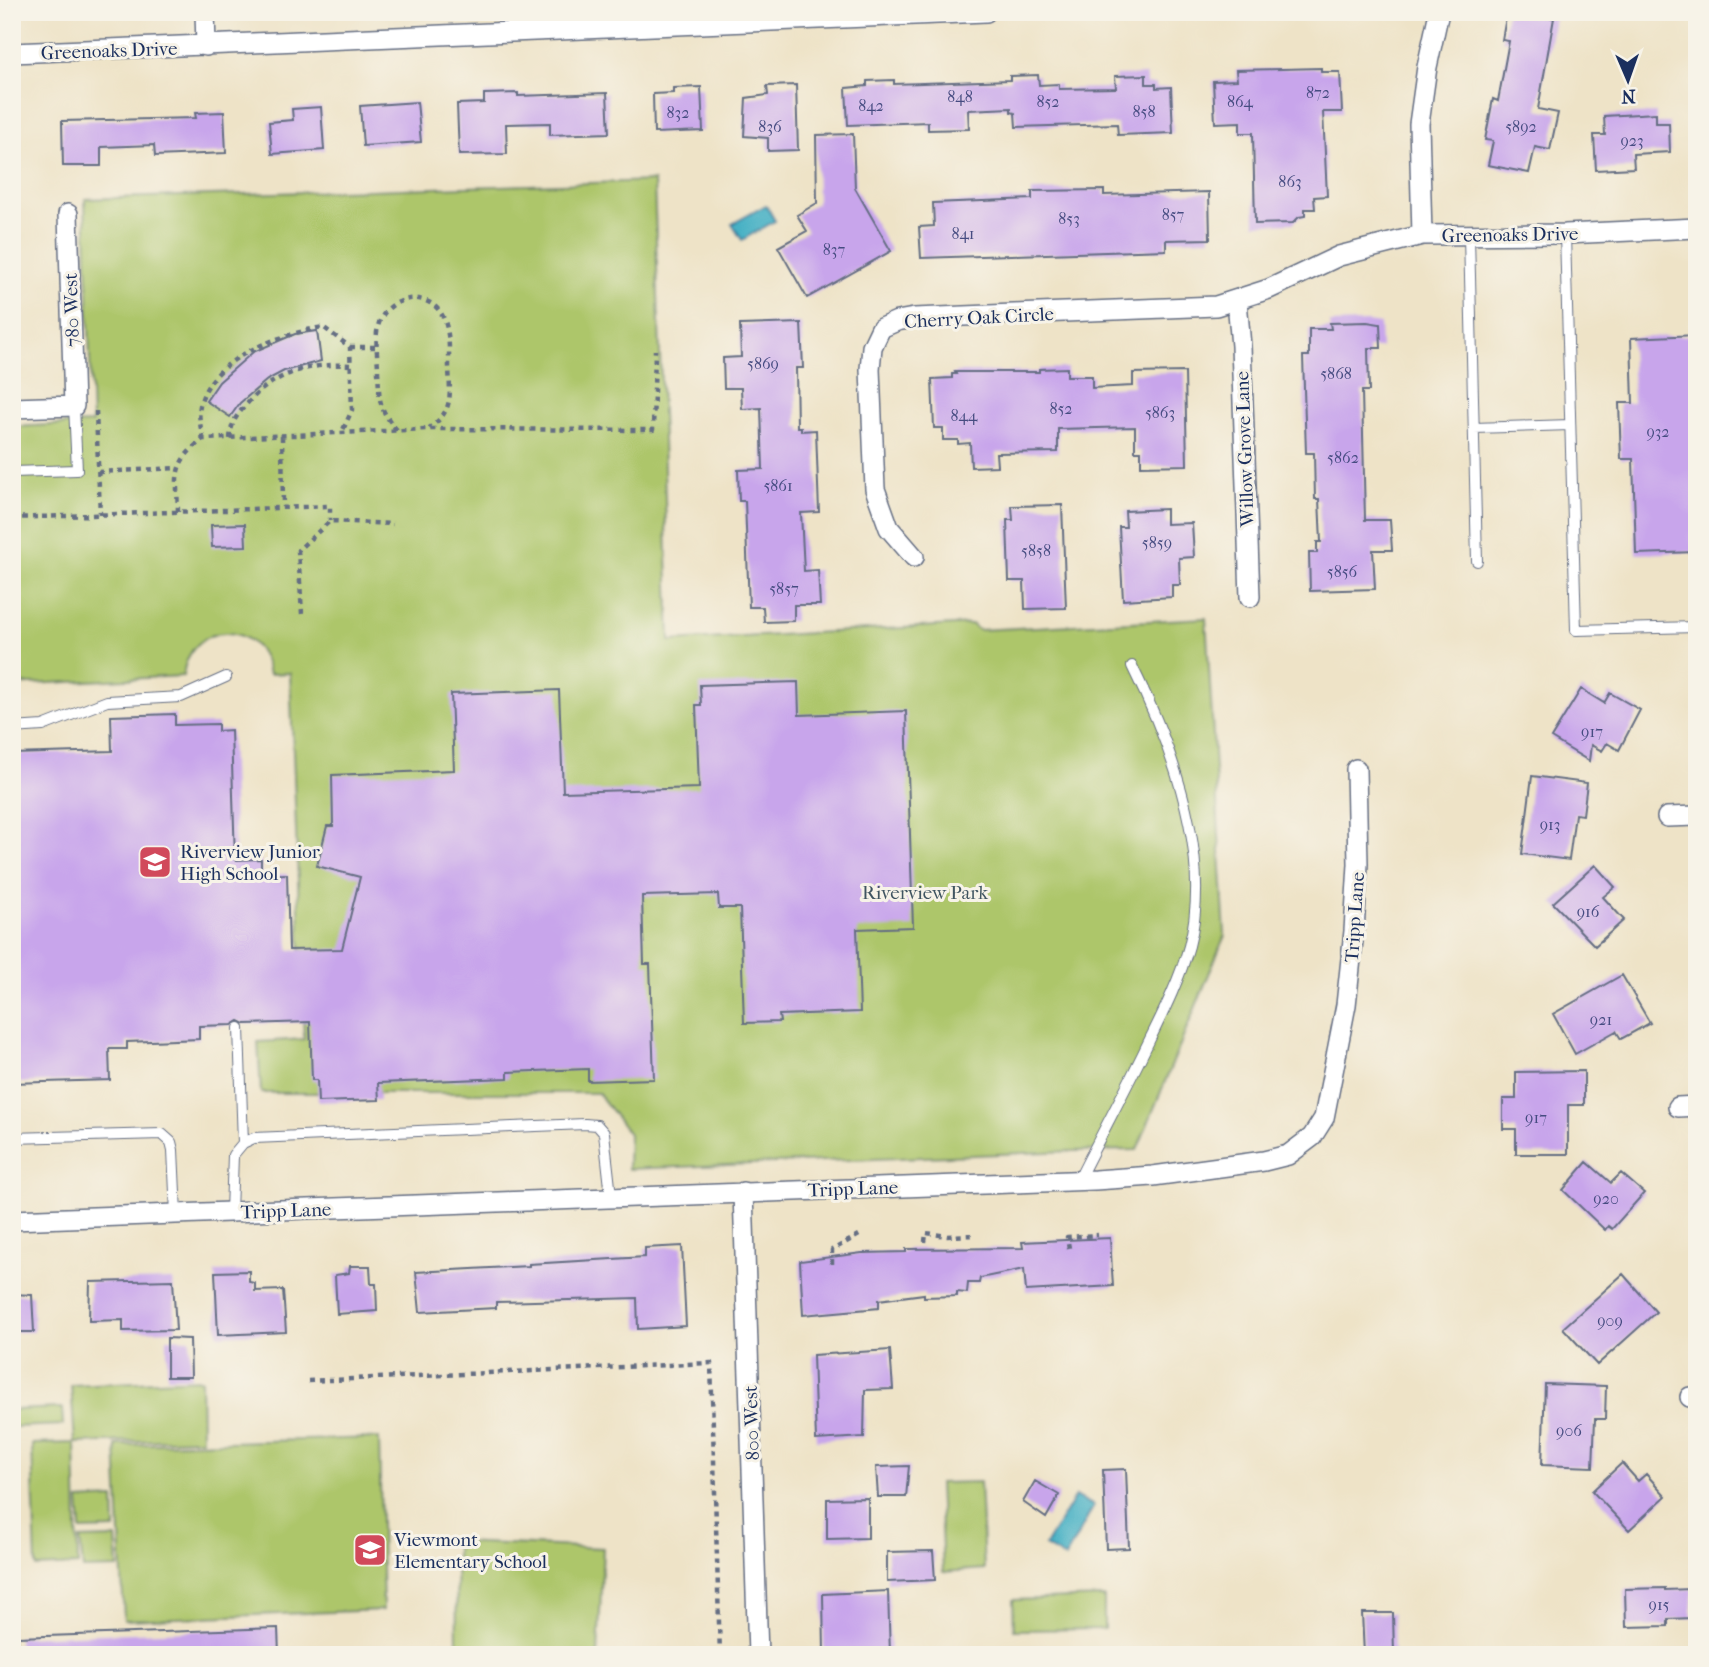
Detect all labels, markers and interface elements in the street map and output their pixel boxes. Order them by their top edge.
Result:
street label: Greenoaks Drive [40,38,178,64]
north arrow [1594,46,1664,116]
house number: 872 [1306,83,1330,102]
text: N [1620,85,1636,107]
house number: 848 [947,87,973,106]
house number: 852 [1036,92,1060,111]
house number: 864 [1227,92,1254,111]
house number: 842 [858,96,884,115]
house number: 858 [1133,102,1156,121]
house number: 832 [667,103,689,122]
house number: 836 [758,117,782,136]
house number: 5892 [1505,117,1537,136]
house number: 923 [1620,131,1644,150]
house number: 863 [1278,172,1302,191]
house number: 857 [1162,205,1185,224]
house number: 853 [1058,209,1080,228]
street label: Greenoaks Drive [1441,223,1579,247]
house number: 841 [951,224,975,243]
house number: 837 [823,240,845,259]
street label: 780 West [60,272,84,347]
street label: Cherry Oak Circle [904,303,1054,333]
house number: 5869 [747,354,779,373]
house number: 5868 [1320,364,1352,383]
street label: Willow Grove Lane [1231,371,1259,528]
house number: 852 [1049,399,1073,418]
house number: 5863 [1145,403,1175,422]
house number: 844 [951,406,978,425]
house number: 932 [1646,422,1670,441]
house number: 5862 [1327,448,1359,467]
house number: 5861 [763,476,793,495]
house number: 5859 [1142,533,1172,552]
house number: 5858 [1021,541,1051,560]
house number: 5856 [1327,562,1358,581]
house number: 5857 [769,579,799,598]
house number: 917 [1581,722,1603,741]
house number: 913 [1540,815,1560,834]
place label: Riverview Junior High School [180,841,321,885]
school or university icon: Riverview Junior High School [136,843,174,881]
street label: Tripp Lane [1341,871,1369,963]
park label: Riverview Park [862,882,988,904]
house number: 916 [1577,902,1600,921]
house number: 921 [1590,1010,1612,1029]
house number: 917 [1525,1108,1547,1127]
street label: Tripp Lane [807,1176,899,1202]
house number: 920 [1593,1189,1619,1208]
street label: Tripp Lane [240,1198,332,1224]
house number: 909 [1597,1311,1623,1330]
street label: 800 West [740,1385,764,1461]
house number: 906 [1556,1421,1582,1440]
place label: Viewmont Elementary School [393,1529,547,1573]
school or university icon: Viewmont Elementary School [351,1531,389,1569]
house number: 915 [1649,1595,1670,1614]

